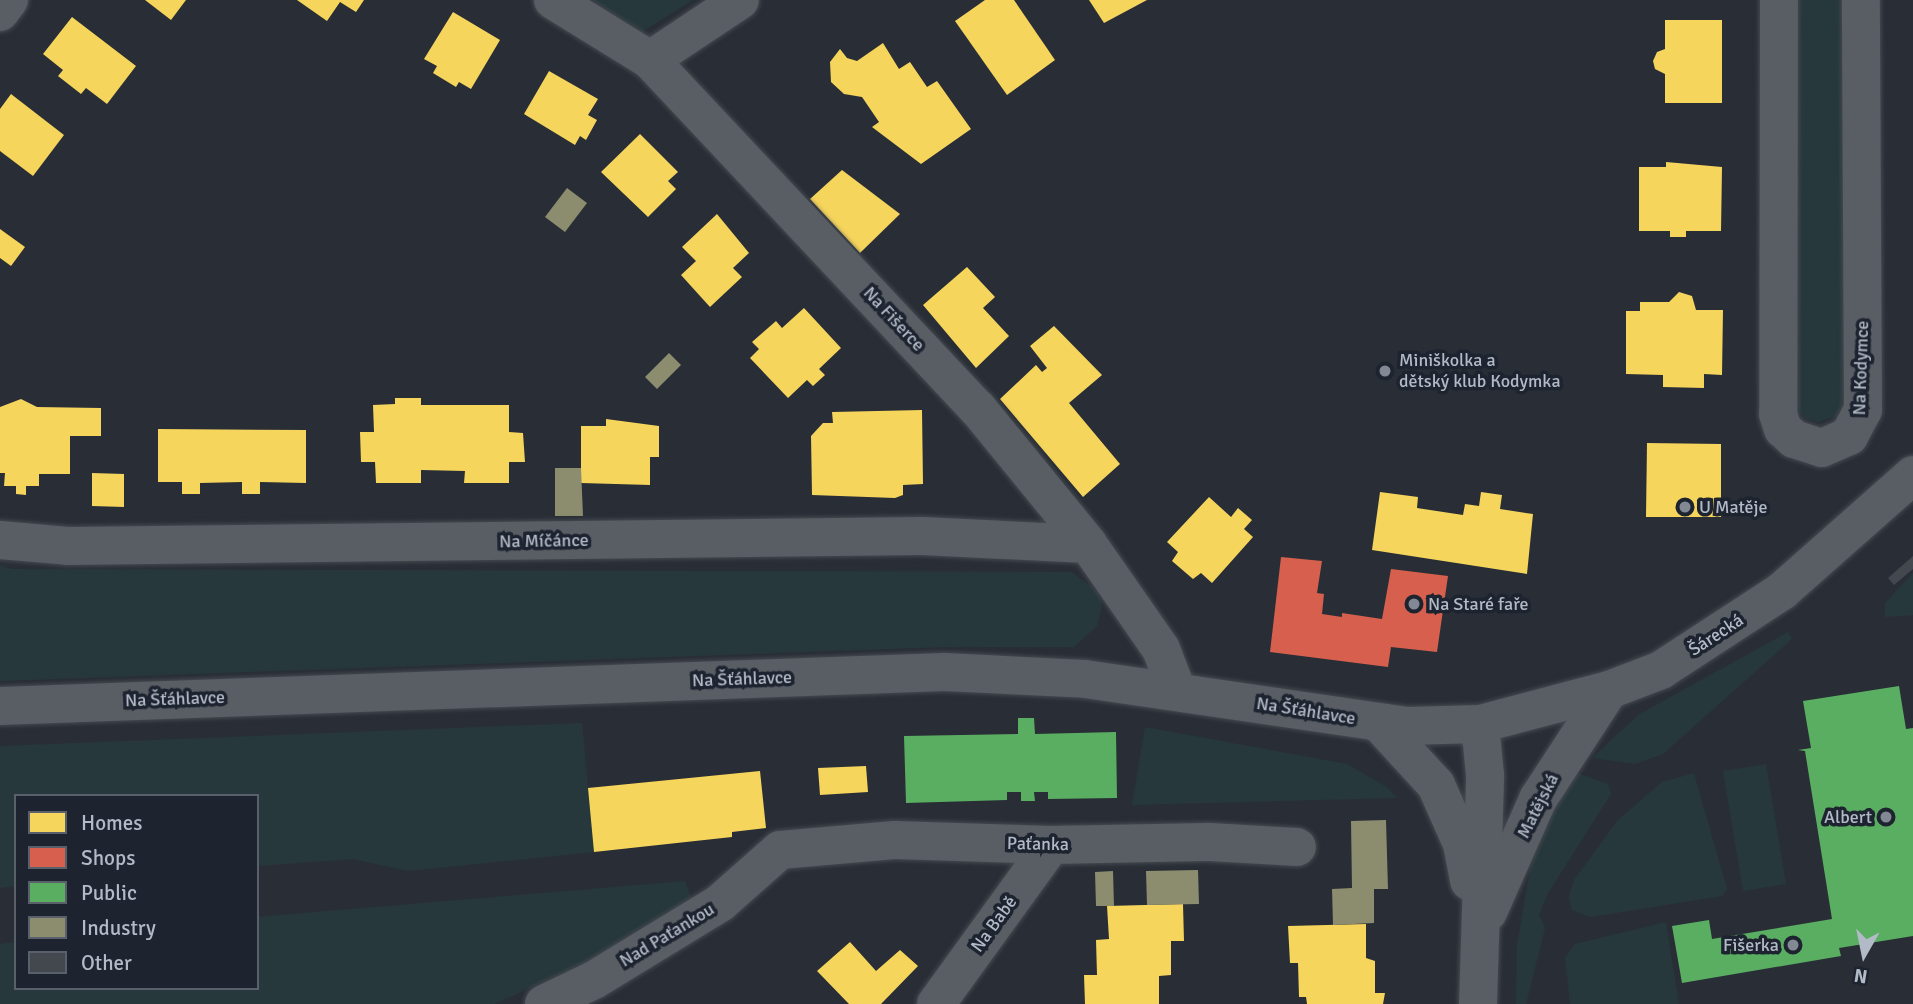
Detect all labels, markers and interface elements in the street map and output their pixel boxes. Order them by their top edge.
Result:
street label: Na Fišerce [859,282,929,356]
street label: Na Kodymce [1849,320,1873,416]
place label: Miniškolka a dětský klub Kodymka [1399,350,1561,392]
marker: Miniškolka a dětský klub Kodymka [1377,363,1393,379]
place label: U Matěje [1699,496,1768,518]
marker: U Matěje [1677,499,1693,515]
street label: Na Míčánce [499,529,589,553]
place label: Na Staré faře [1428,593,1528,615]
marker: Na Staré faře [1406,596,1422,612]
street label: Šárecká [1685,609,1747,661]
street label: Na Šťáhlavce [692,666,792,692]
street label: Na Šťáhlavce [125,686,225,712]
street label: Na Šťáhlavce [1255,693,1357,729]
street label: Matějská [1513,770,1563,842]
legend [14,794,259,990]
place label: Albert [1824,806,1872,828]
marker: Albert [1878,809,1894,825]
text: Homes [81,810,143,836]
street label: Paťanka [1007,833,1069,855]
text: Shops [81,845,135,871]
text: Public [81,880,137,906]
street label: Na Babě [967,892,1021,956]
street label: Nad Paťankou [616,898,718,972]
text: Industry [81,915,156,941]
north arrow [1829,920,1899,990]
place label: Fišerka [1723,934,1779,956]
marker: Fišerka [1785,937,1801,953]
text: Other [81,950,132,976]
text: N [1852,963,1869,989]

